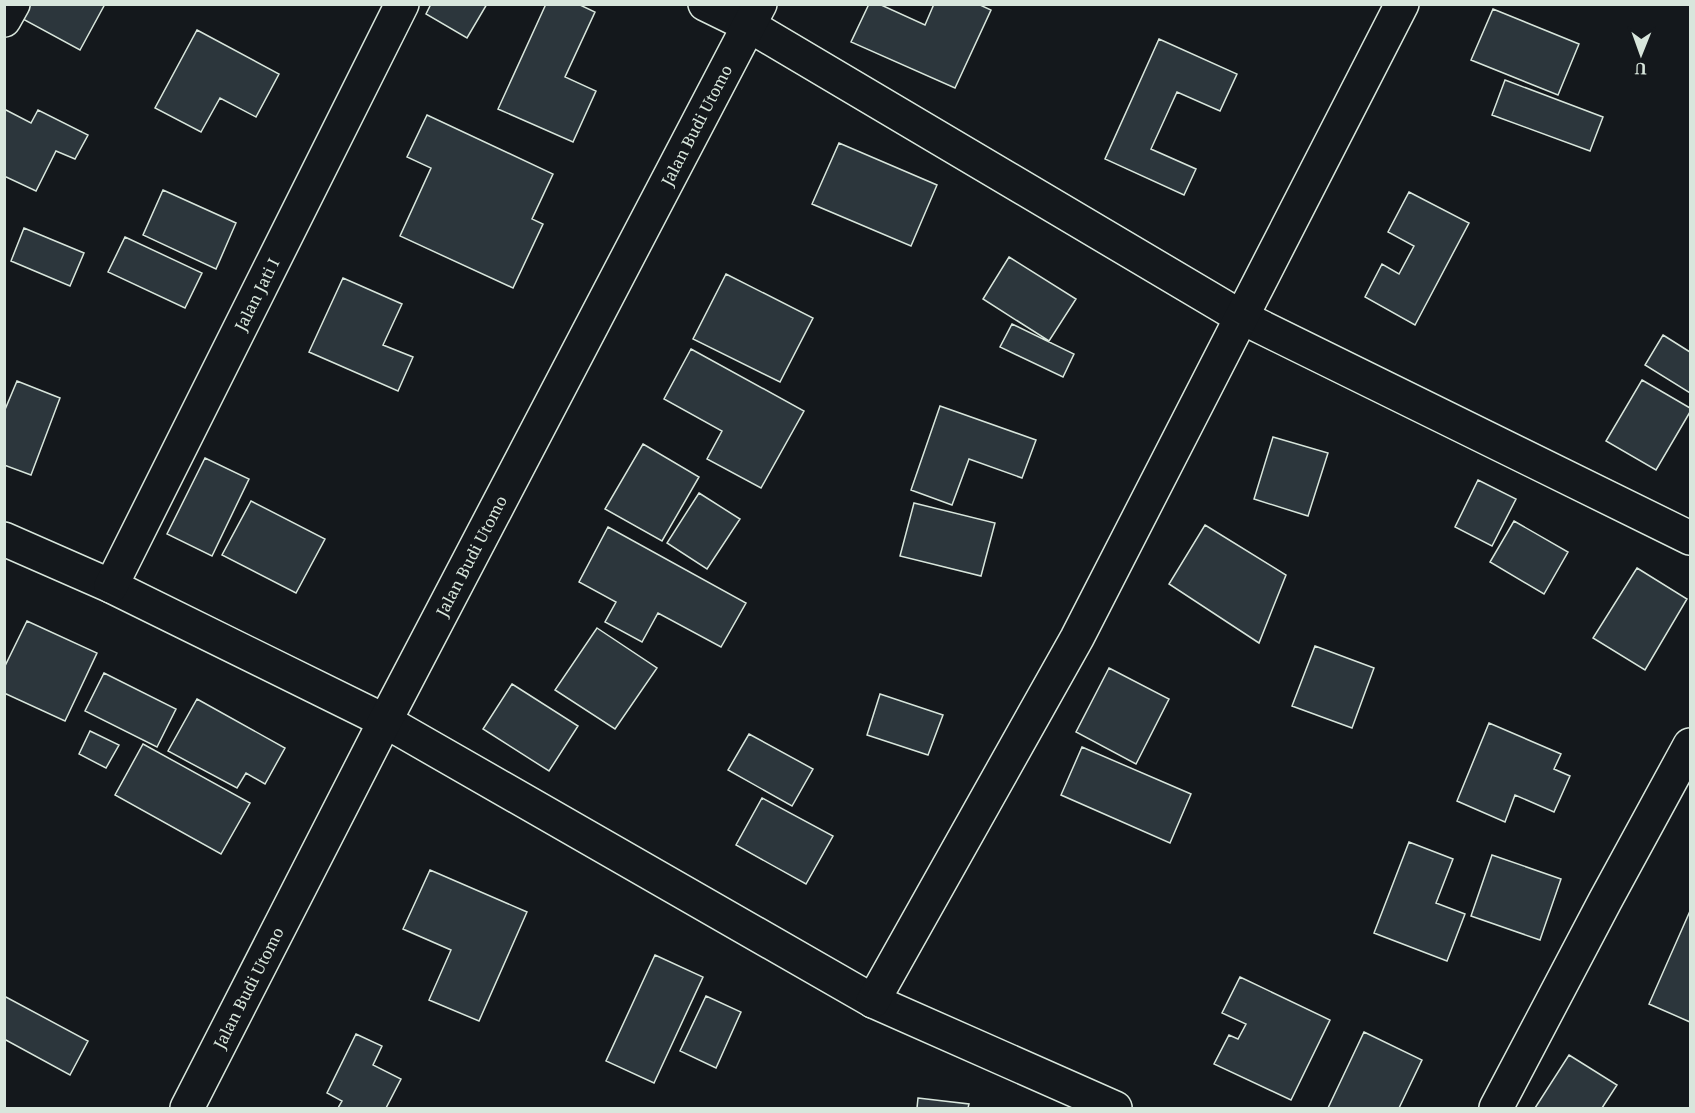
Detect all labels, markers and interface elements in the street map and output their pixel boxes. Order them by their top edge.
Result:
north arrow [1611,24,1671,84]
text: U [1635,58,1647,80]
street label: Jalan Budi Utomo [655,61,737,190]
street label: Jalan Jati I [229,254,284,335]
street label: Jalan Budi Utomo [430,492,512,621]
street label: Jalan Budi Utomo [208,923,289,1053]

